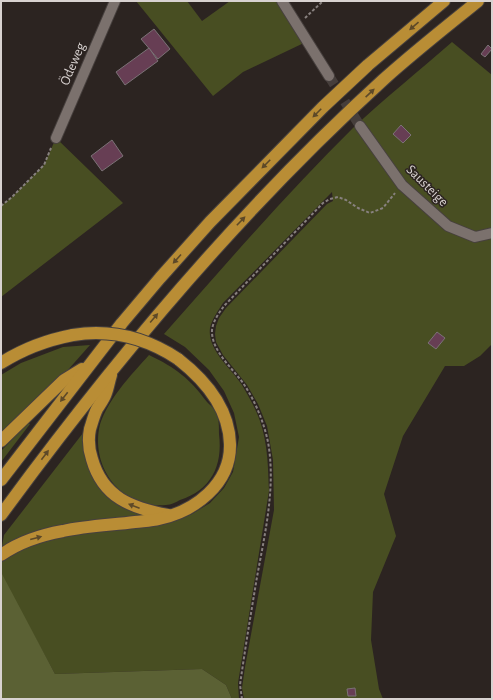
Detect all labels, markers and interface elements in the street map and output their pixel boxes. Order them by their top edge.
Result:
one-way arrow [409,21,419,30]
street label: Ödeweg [55,39,88,87]
one-way arrow [364,88,375,97]
one-way arrow [312,108,322,117]
one-way arrow [261,159,271,169]
street label: Sausteige [403,162,451,210]
one-way arrow [236,216,246,226]
one-way arrow [172,254,181,264]
one-way arrow [150,312,159,323]
one-way arrow [60,391,68,402]
one-way arrow [41,450,50,461]
one-way arrow [127,502,139,508]
one-way arrow [30,535,42,541]

